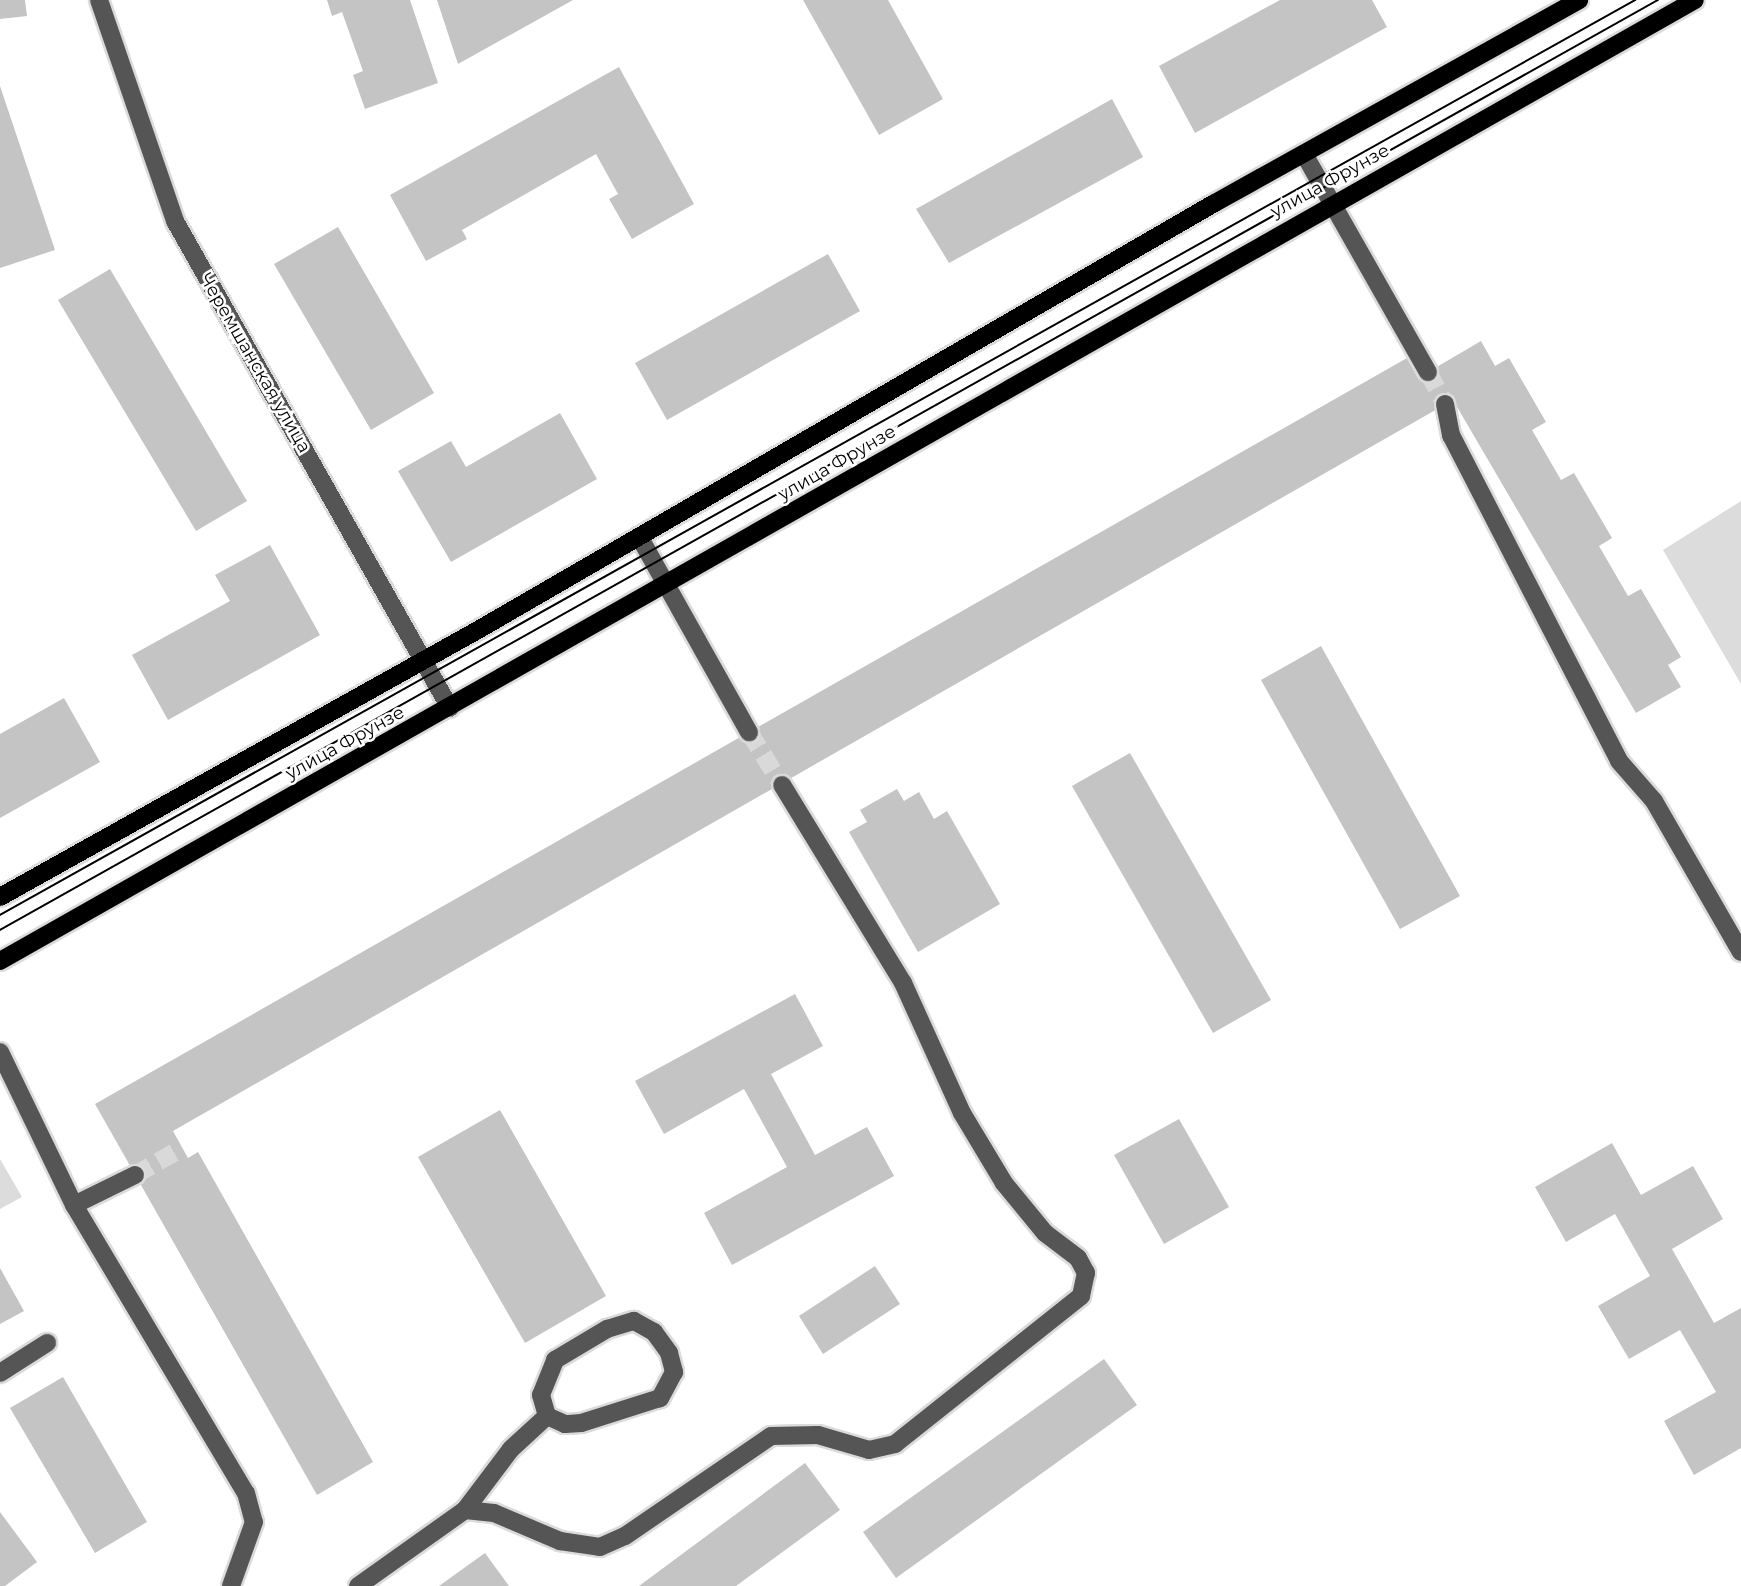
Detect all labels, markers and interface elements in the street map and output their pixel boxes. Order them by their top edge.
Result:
street label: улица Фрунзе [1267,139,1393,223]
street label: Черемшанская улица [195,269,315,457]
street label: улица Фрунзе [774,421,900,505]
street label: улица Фрунзе [282,701,408,785]

